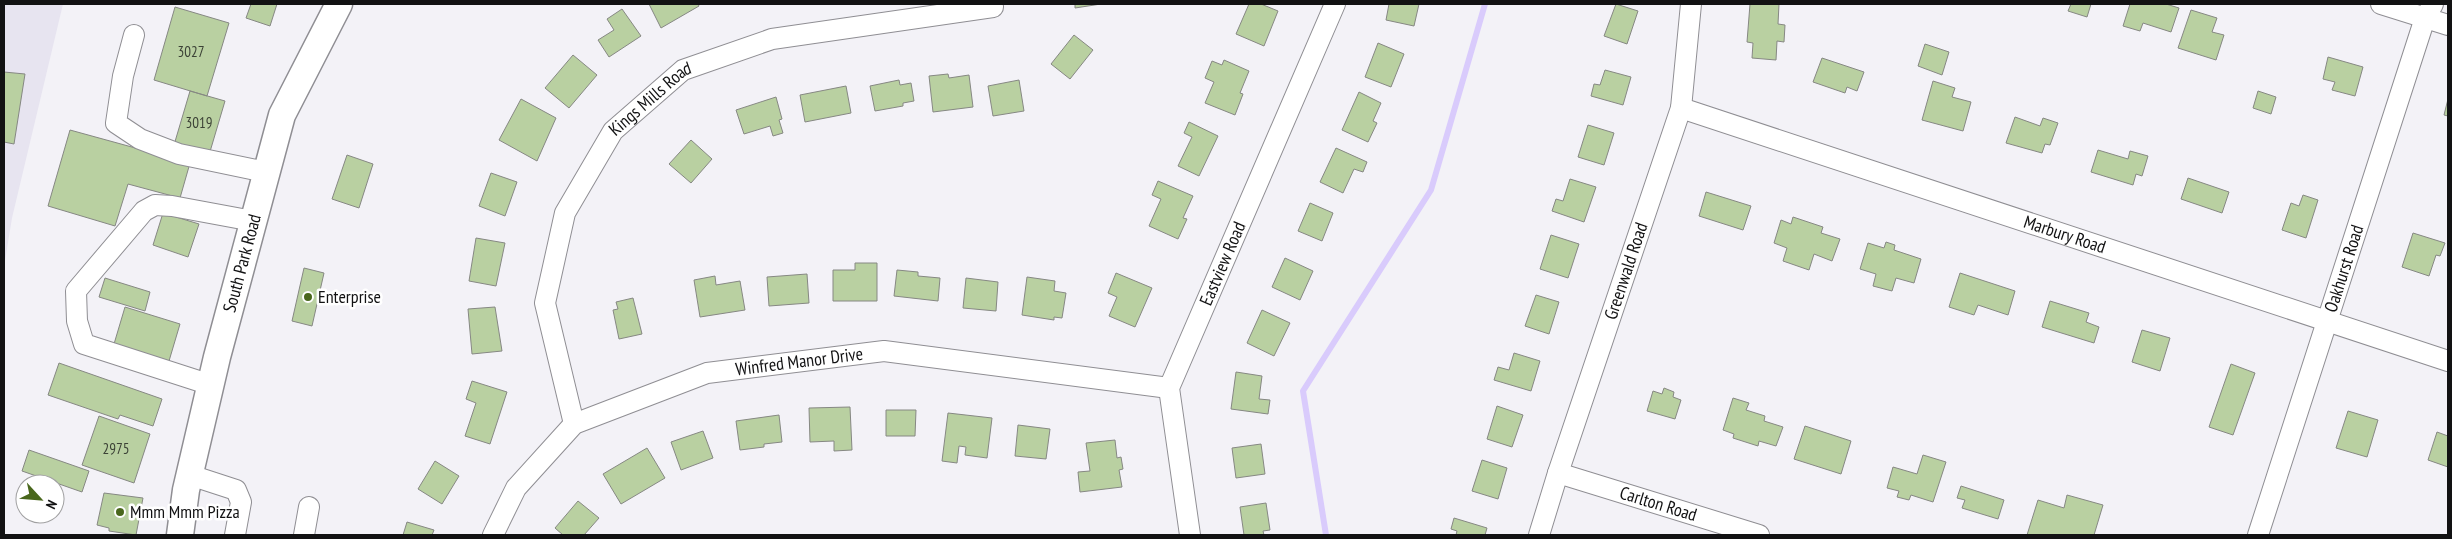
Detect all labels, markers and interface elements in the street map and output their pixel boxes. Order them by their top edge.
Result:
house number: 3027 [177,42,205,61]
street label: Kings Mills Road [604,56,694,141]
house number: 3019 [185,113,213,132]
street label: Marbury Road [2021,210,2109,258]
street label: South Park Road [217,211,266,315]
street label: Eastview Road [1194,218,1251,309]
street label: Greenwald Road [1599,219,1653,322]
street label: Oakhurst Road [2319,222,2368,315]
place label: Enterprise [318,285,381,308]
marker: Enterprise [302,291,314,303]
street label: Winfred Manor Drive [734,342,864,380]
house number: 2975 [102,439,130,458]
north arrow [15,474,65,524]
street label: Carlton Road [1617,481,1700,526]
text: N [42,497,61,512]
place label: Mmm Mmm Pizza [130,500,240,523]
marker: Mmm Mmm Pizza [114,506,126,518]

